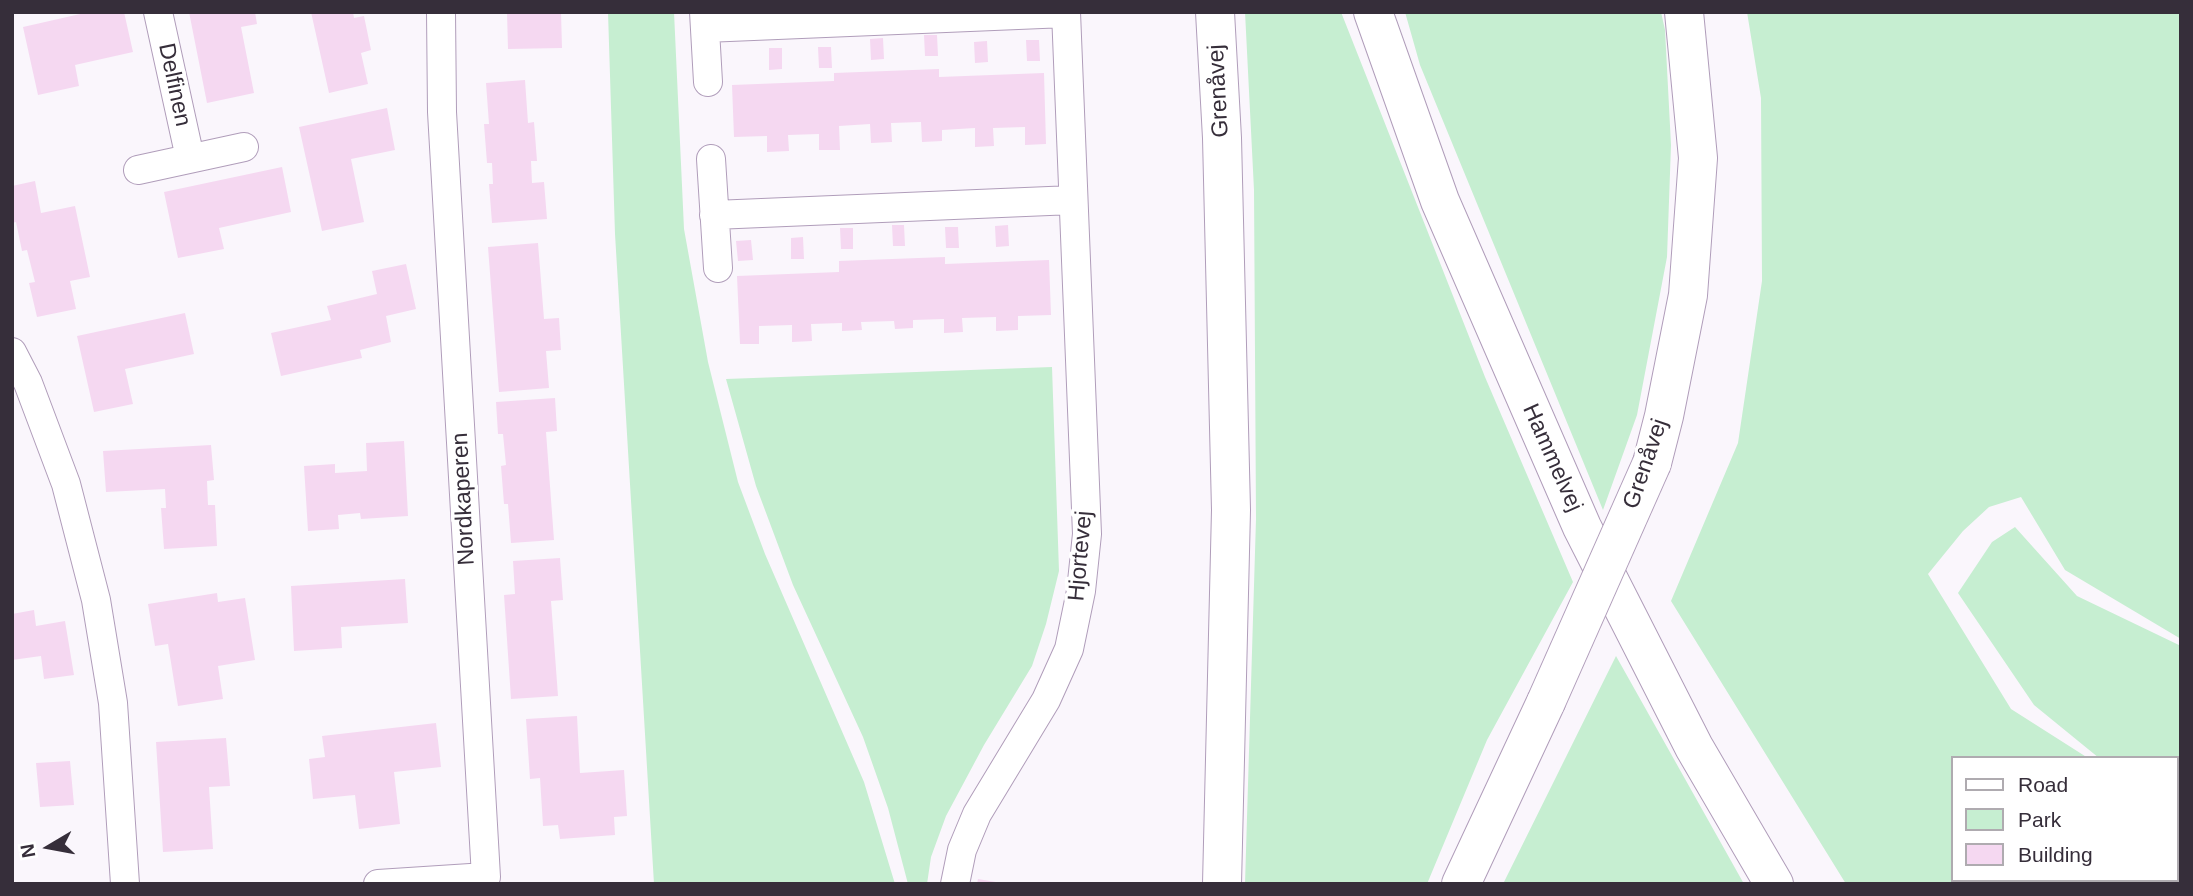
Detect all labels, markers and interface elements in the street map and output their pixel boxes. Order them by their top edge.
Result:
street label: Delfinen [152,41,196,129]
street label: Grenåvej [1203,44,1235,138]
street label: Hammelvej [1516,400,1588,516]
street label: Grenåvej [1618,415,1674,513]
street label: Nordkaperen [447,432,481,566]
street label: Hjortevej [1063,510,1099,602]
legend [1952,756,2179,882]
text: Road [2018,773,2068,796]
text: Park [2018,808,2061,831]
north arrow [14,812,84,882]
text: N [16,842,39,859]
text: Building [2018,843,2093,866]

